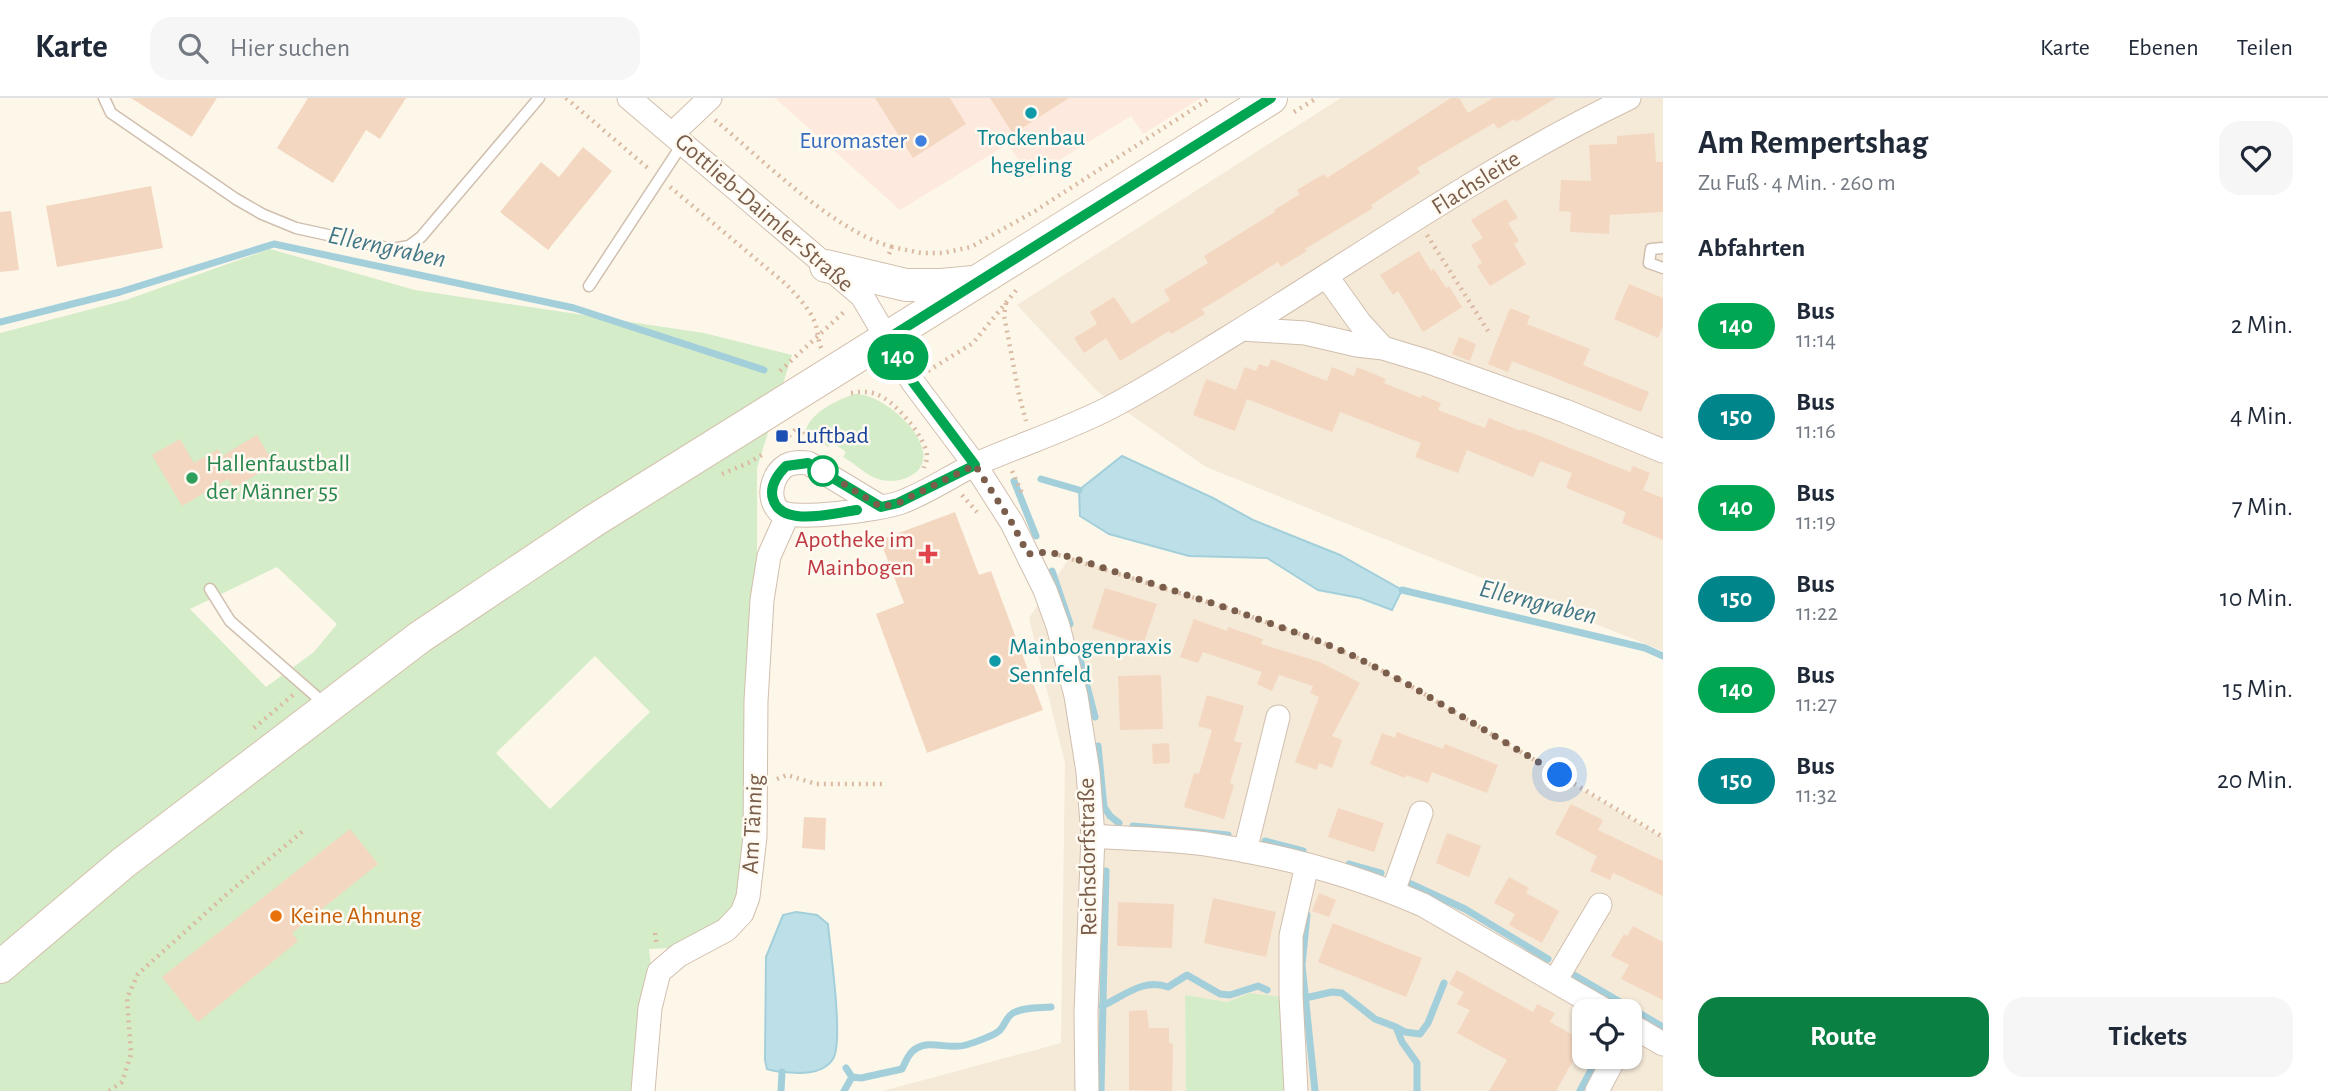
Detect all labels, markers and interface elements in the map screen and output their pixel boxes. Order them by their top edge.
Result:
search box [150,17,640,80]
icon: search [174,29,212,67]
text: Karte [35,31,108,64]
text: Hier suchen [230,35,350,61]
text: Karte [2040,36,2090,60]
text: Ebenen [2128,36,2199,60]
text: Teilen [2237,36,2293,60]
marker: Trockenbau hegeling [1023,105,1039,121]
button: heart [2219,121,2293,195]
place label: Trockenbau hegeling [977,126,1085,178]
text: Am Rempertshag [1698,127,1928,160]
street label: Gottlieb-Daimler-Straße [670,129,858,297]
place label: Euromaster [799,129,907,153]
marker: Euromaster [913,133,929,149]
street label: Flachsleite [1428,147,1524,219]
text: Zu Fuß · 4 Min. · 260 m [1698,172,1896,195]
water label: Ellerngraben [326,222,448,272]
text: Abfahrten [1698,235,1805,261]
text: Bus [1796,298,1835,324]
text: 2 Min. [2231,312,2293,338]
text: 140 [1720,314,1753,338]
text: 11:14 [1796,329,1836,352]
line badge: 140 [858,334,938,380]
text: 140 [881,345,915,369]
text: Bus [1796,389,1835,415]
text: 4 Min. [2230,403,2293,429]
text: 150 [1721,405,1752,429]
text: 11:16 [1796,420,1836,443]
place label: Luftbad [796,424,869,448]
marker: Luftbad [774,428,790,444]
place label: Hallenfaustball der Männer 55 [206,452,350,504]
unlabelled marker [808,456,838,486]
marker: Hallenfaustball der Männer 55 [184,470,200,486]
text: Bus [1796,480,1835,506]
text: 7 Min. [2232,494,2293,520]
text: 140 [1720,496,1753,520]
text: 11:19 [1796,511,1836,534]
place label: Apotheke im Mainbogen [795,528,914,580]
marker: Apotheke im Mainbogen [920,546,936,562]
text: Bus [1796,571,1835,597]
water label: Ellerngraben [1477,575,1599,629]
text: 10 Min. [2220,585,2293,611]
text: 150 [1721,587,1752,611]
text: 11:22 [1796,602,1838,625]
place label: Mainbogenpraxis Sennfeld [1009,635,1172,687]
marker: Mainbogenpraxis Sennfeld [987,653,1003,669]
text: Bus [1796,662,1835,688]
text: 15 Min. [2223,676,2293,702]
text: 140 [1720,678,1753,702]
text: 11:27 [1796,693,1837,716]
text: Bus [1796,753,1835,779]
your location [1542,757,1577,792]
text: 20 Min. [2217,767,2293,793]
text: 150 [1721,769,1752,793]
street label: Am Tännig [738,773,768,874]
street label: Reichsdorfstraße [1075,778,1101,936]
text: 11:32 [1796,784,1837,807]
place label: Keine Ahnung [290,904,422,928]
marker: Keine Ahnung [268,908,284,924]
button: Route [1698,997,1989,1077]
button: Tickets [2003,997,2293,1077]
map controls [1572,999,1642,1069]
button: locate [1572,999,1642,1069]

